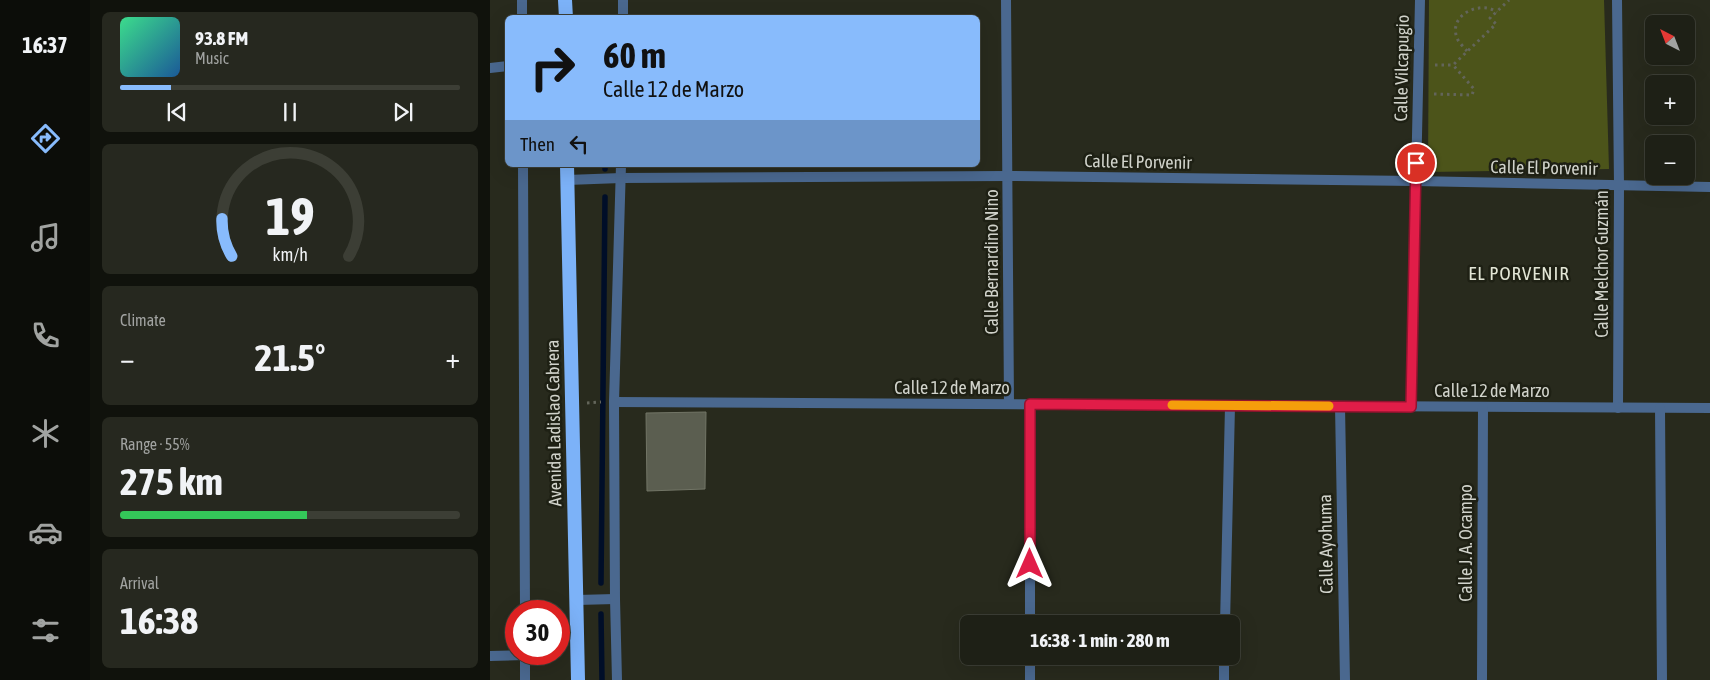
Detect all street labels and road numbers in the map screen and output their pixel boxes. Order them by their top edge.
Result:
street label: Calle Vilcapugio [1390,15,1413,121]
street label: Calle El Porvenir [1084,150,1193,173]
street label: Calle El Porvenir [1490,156,1599,179]
street label: Calle Bernardino Nino [981,189,1002,335]
street label: Calle Melchor Guzmán [1591,190,1612,338]
street label: Avenida Ladislao Cabrera [542,339,565,507]
street label: Calle 12 de Marzo [894,377,1010,398]
street label: Calle 12 de Marzo [1434,380,1550,401]
street label: Calle J. A. Ocampo [1455,484,1476,602]
street label: Calle Ayohuma [1314,494,1337,594]

